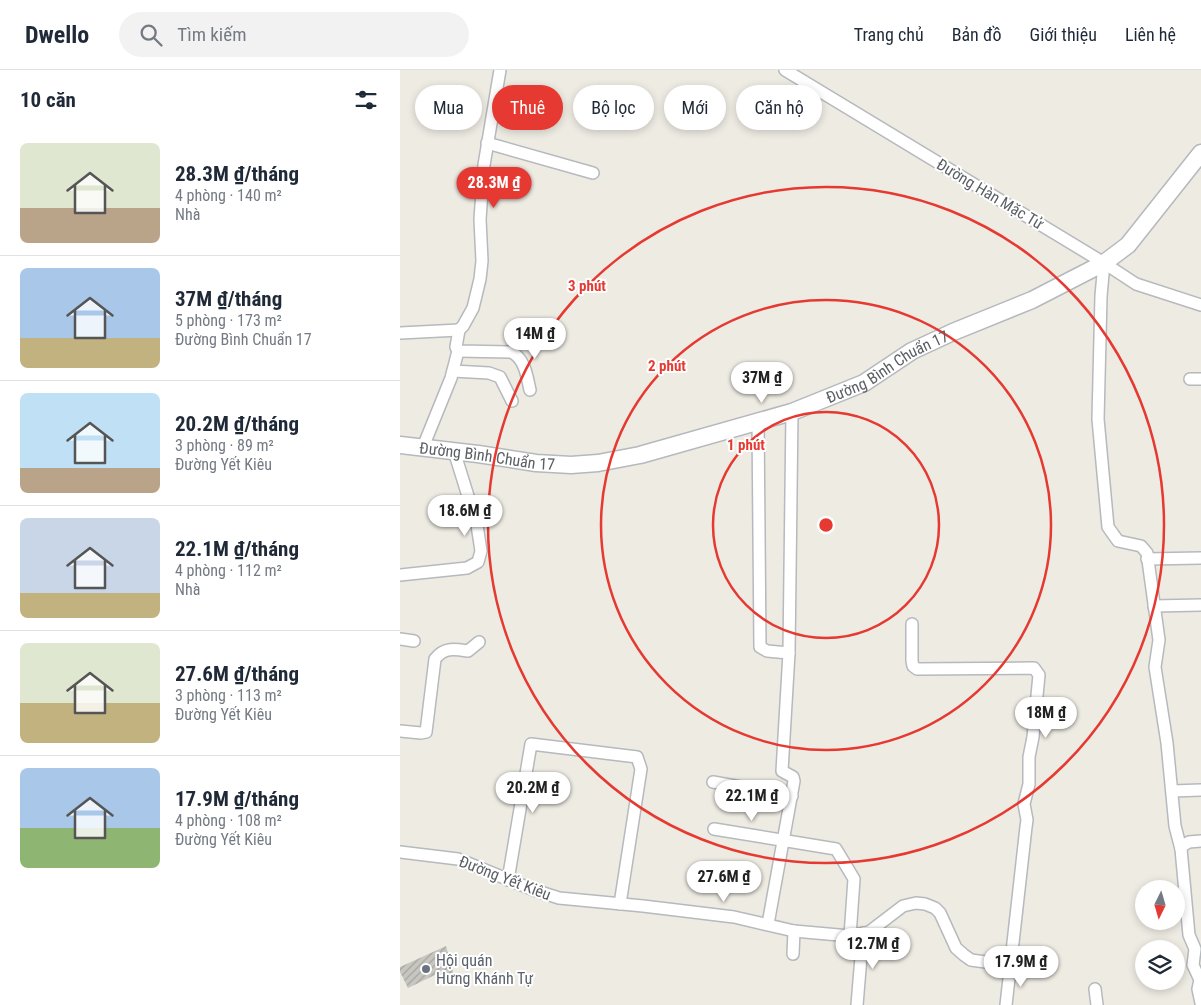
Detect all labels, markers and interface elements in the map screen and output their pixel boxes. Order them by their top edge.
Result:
search box [119,12,469,57]
text: Dwello [25,21,89,49]
icon: search [137,21,165,49]
text: Tìm kiếm [177,23,246,46]
text: Trang chủ [854,24,924,45]
text: Bản đồ [952,24,1002,45]
text: Giới thiệu [1030,24,1097,45]
text: Liên hệ [1125,24,1176,45]
chip: Mua [415,85,482,130]
chip: Thuê [492,85,563,130]
chip: Bộ lọc [573,85,654,130]
chip: Mới [664,85,726,130]
chip: Căn hộ [736,85,822,130]
icon: filters [352,86,380,114]
text: 10 căn [20,88,76,112]
street label: Đường Hàn Mặc Tử [933,155,1047,234]
text: 28.3M ₫/tháng [175,162,299,186]
icon: home [60,163,120,223]
pin: 28.3M ₫ [448,166,540,209]
text: 28.3M ₫ [468,173,520,192]
text: 4 phòng · 140 m² [175,186,282,205]
text: Nhà [175,205,200,224]
text: 3 phút [568,277,606,295]
text: 37M ₫/tháng [175,287,282,311]
icon: home [60,288,120,348]
text: 5 phòng · 173 m² [175,311,282,330]
pin: 14M ₫ [500,318,570,360]
text: 14M ₫ [515,324,555,343]
street label: Đường Bình Chuẩn 17 [823,326,951,407]
text: Đường Bình Chuẩn 17 [175,330,312,349]
text: 2 phút [648,357,686,375]
pin: 37M ₫ [727,362,797,404]
text: 37M ₫ [742,368,782,387]
text: 20.2M ₫/tháng [175,412,299,436]
icon: home [60,413,120,473]
text: 3 phòng · 89 m² [175,436,274,455]
text: 1 phút [727,436,765,454]
street label: Đường Bình Chuẩn 17 [418,438,556,474]
text: Đường Yết Kiêu [175,455,272,474]
pin: 18.6M ₫ [419,494,511,537]
text: 18.6M ₫ [439,501,491,520]
centre of rings [817,516,835,534]
text: 22.1M ₫/tháng [175,537,299,561]
icon: home [60,538,120,598]
text: 4 phòng · 112 m² [175,561,282,580]
text: Nhà [175,580,200,599]
text: 27.6M ₫/tháng [175,662,299,686]
icon: home [60,663,120,723]
text: 3 phòng · 113 m² [175,686,282,705]
pin: 18M ₫ [1011,696,1081,739]
text: 18M ₫ [1026,703,1066,722]
text: Đường Yết Kiêu [175,705,272,724]
pin: 20.2M ₫ [487,772,579,814]
text: 20.2M ₫ [507,778,559,797]
pin: 22.1M ₫ [706,780,798,822]
text: 22.1M ₫ [726,786,778,805]
text: 17.9M ₫/tháng [175,787,299,811]
icon: home [60,788,120,848]
text: 4 phòng · 108 m² [175,811,282,830]
text: Đường Yết Kiêu [175,830,272,849]
street label: Đường Yết Kiêu [456,852,554,904]
pin: 27.6M ₫ [678,860,770,903]
text: 27.6M ₫ [698,867,750,886]
north arrow [1135,880,1185,930]
map controls [1135,880,1185,990]
pin: 12.7M ₫ [827,928,919,970]
text: 12.7M ₫ [847,934,899,953]
button: layers [1135,940,1185,990]
pin: 17.9M ₫ [975,946,1067,988]
place label: Hội quán Hưng Khánh Tự [436,951,534,988]
text: 17.9M ₫ [995,952,1047,971]
marker: Hội quán Hưng Khánh Tự [420,963,432,975]

